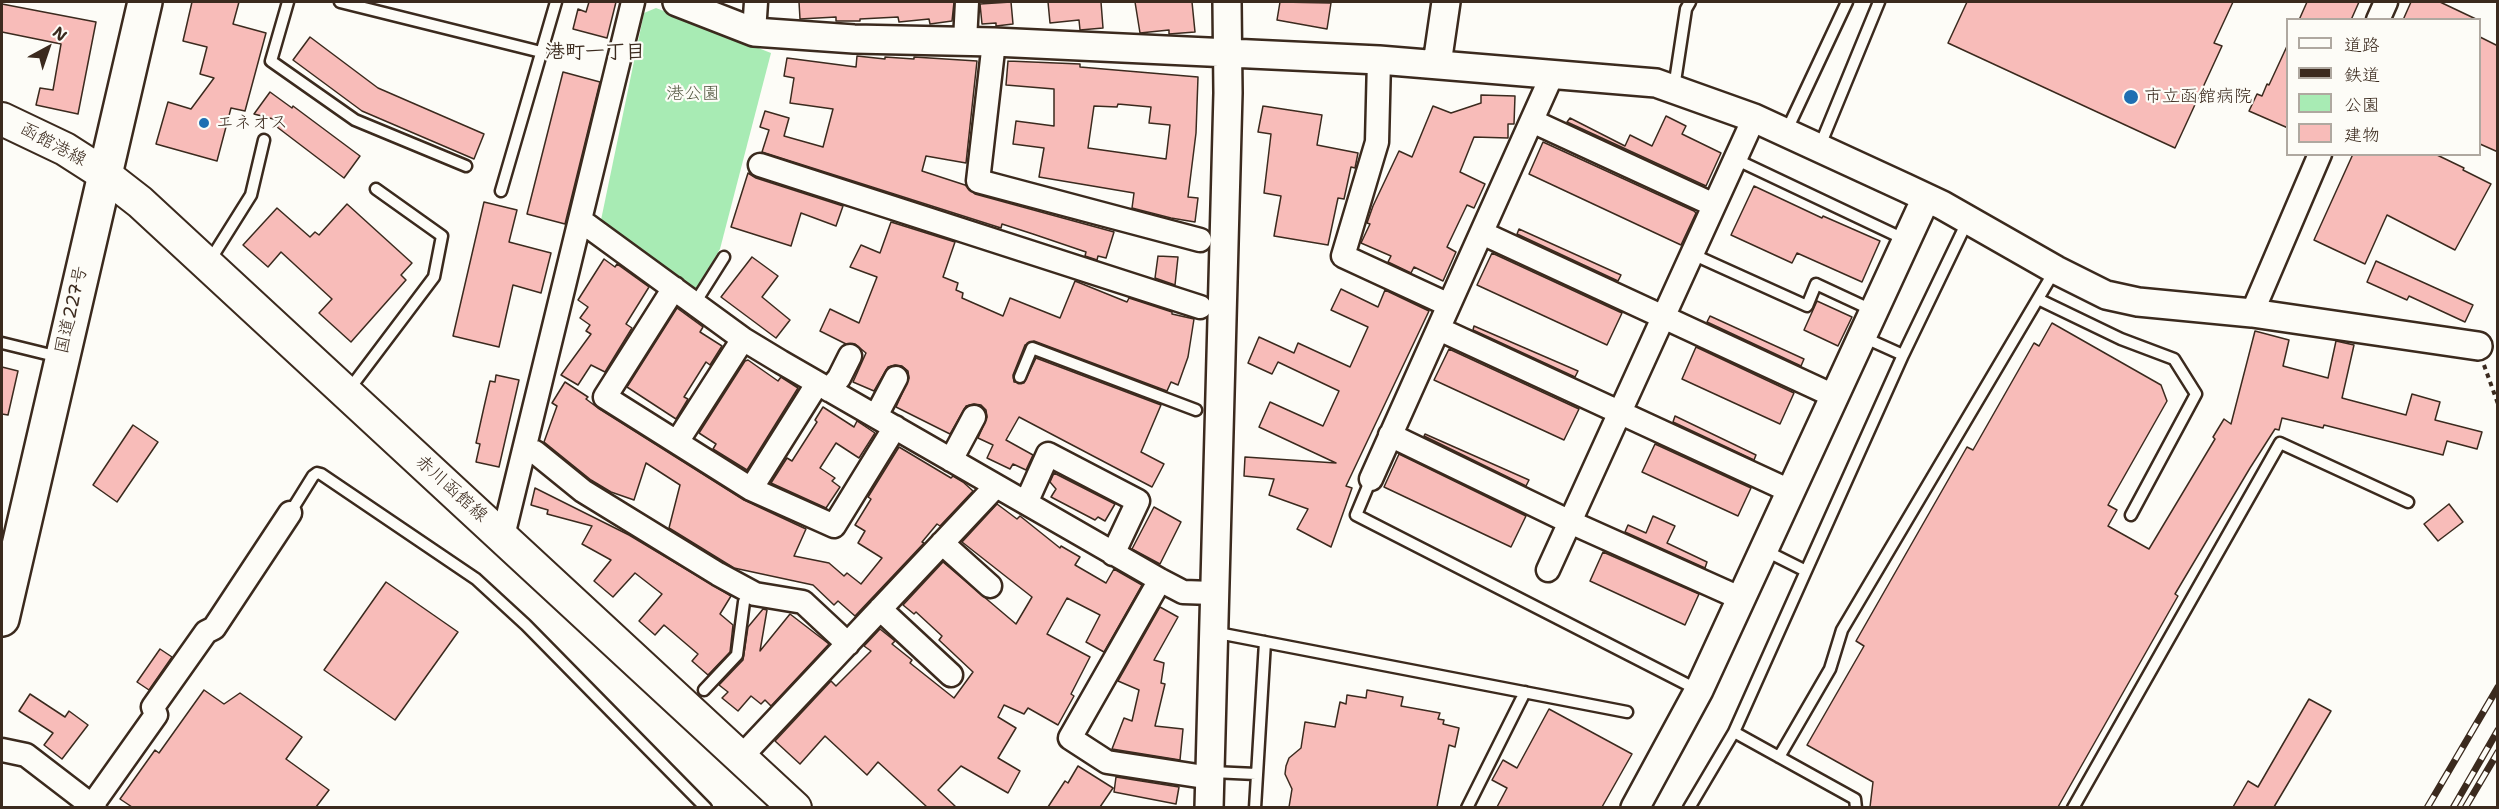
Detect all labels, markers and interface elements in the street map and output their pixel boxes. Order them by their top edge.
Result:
north arrow [18,18,78,78]
legend [2286,18,2481,156]
text: N [48,22,72,46]
text: 道路 [2344,33,2380,57]
district label: 港町一丁目 [545,41,645,65]
text: 鉄道 [2344,63,2380,87]
park label: 港公園 [666,83,720,105]
place label: 市立函館病院 [2144,86,2252,108]
marker: 市立函館病院 [2122,88,2140,106]
text: 公園 [2344,93,2380,117]
place label: エネオス [216,112,288,134]
marker: エネオス [197,116,211,130]
street label: 函館港線 [16,119,90,171]
text: 建物 [2344,123,2380,147]
street label: 国道227号 [51,264,93,356]
street label: 赤川函館線 [410,451,492,527]

